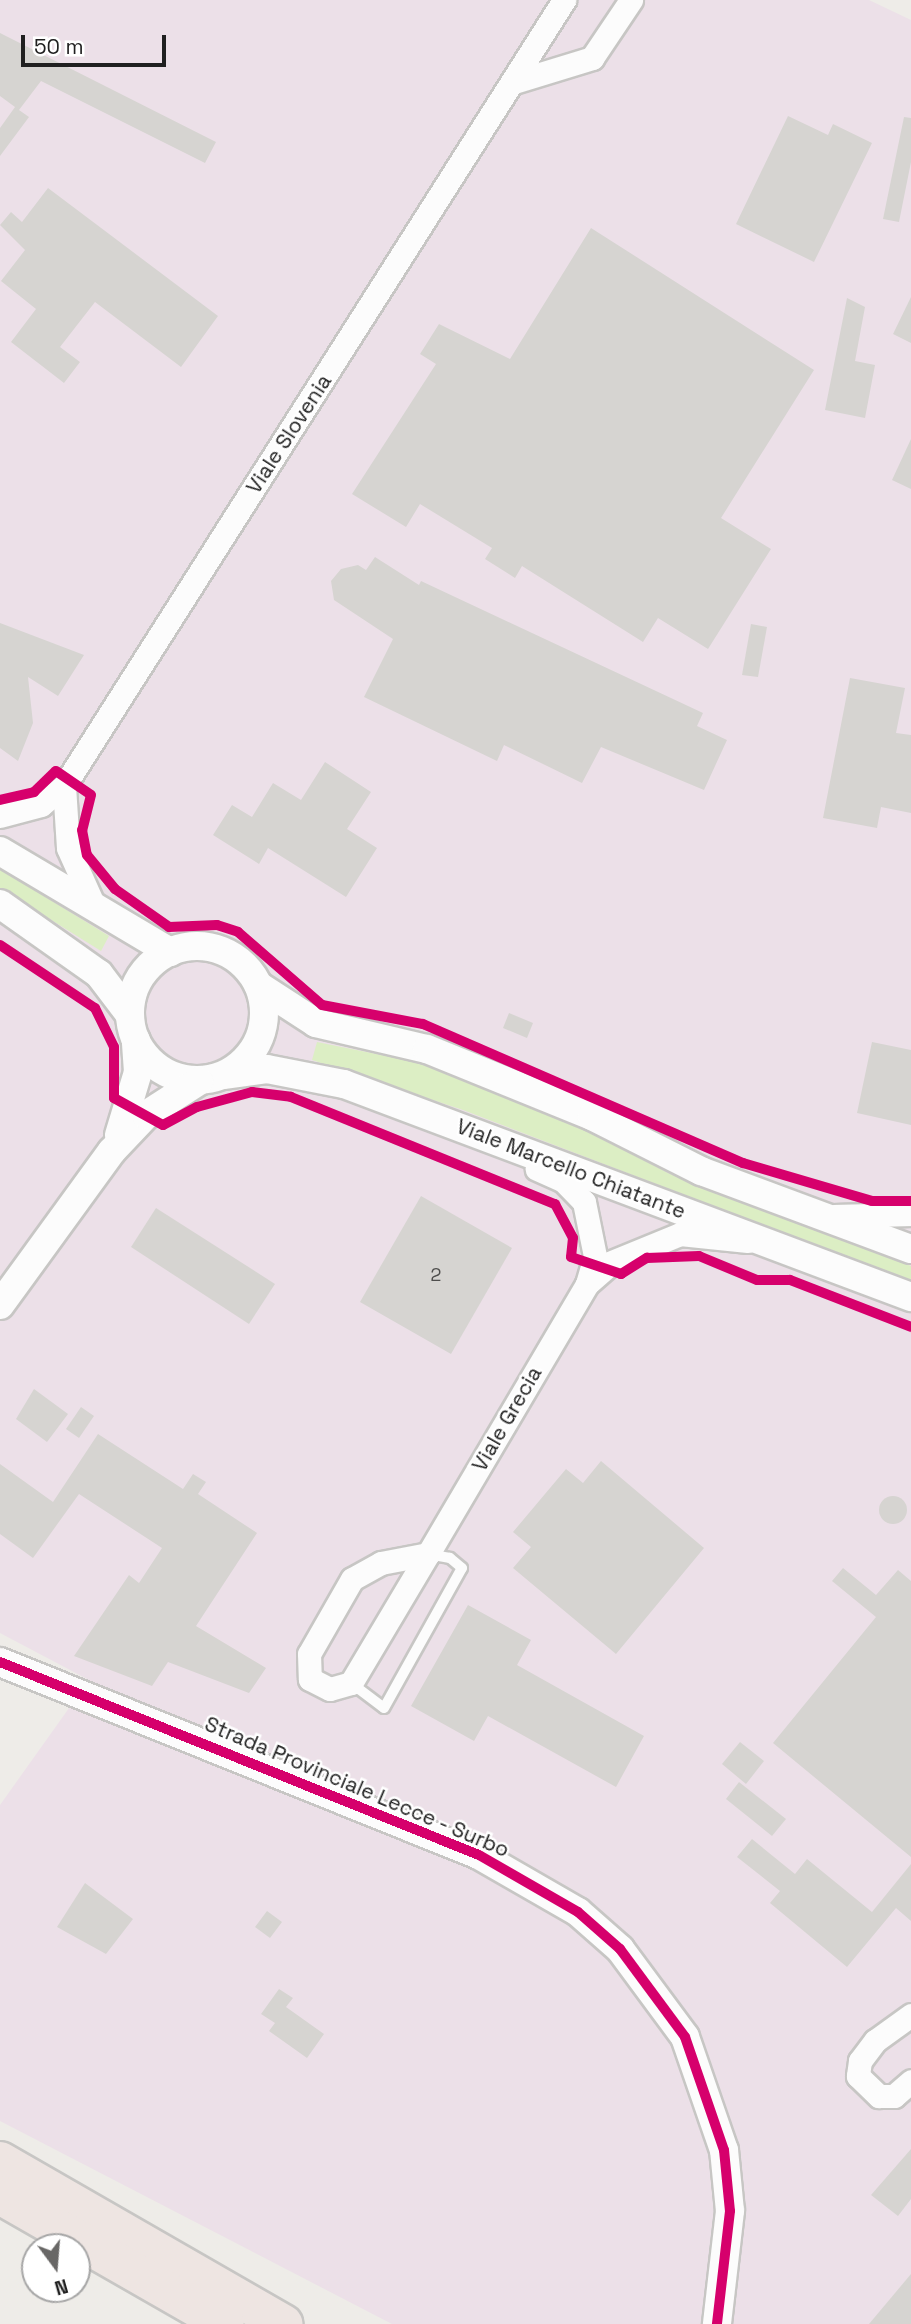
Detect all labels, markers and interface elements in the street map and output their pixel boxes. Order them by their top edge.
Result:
scale bar [24,21,170,65]
text: 50 m [34,33,84,60]
street label: Viale Slovenia [241,370,337,498]
street label: Viale Marcello Chiatante [453,1114,689,1224]
house number: 2 [431,1264,441,1286]
street label: Viale Grecia [467,1362,547,1476]
street label: Strada Provinciale Lecce - Surbo [200,1711,514,1863]
north arrow [21,2233,91,2303]
text: N [52,2273,71,2301]

